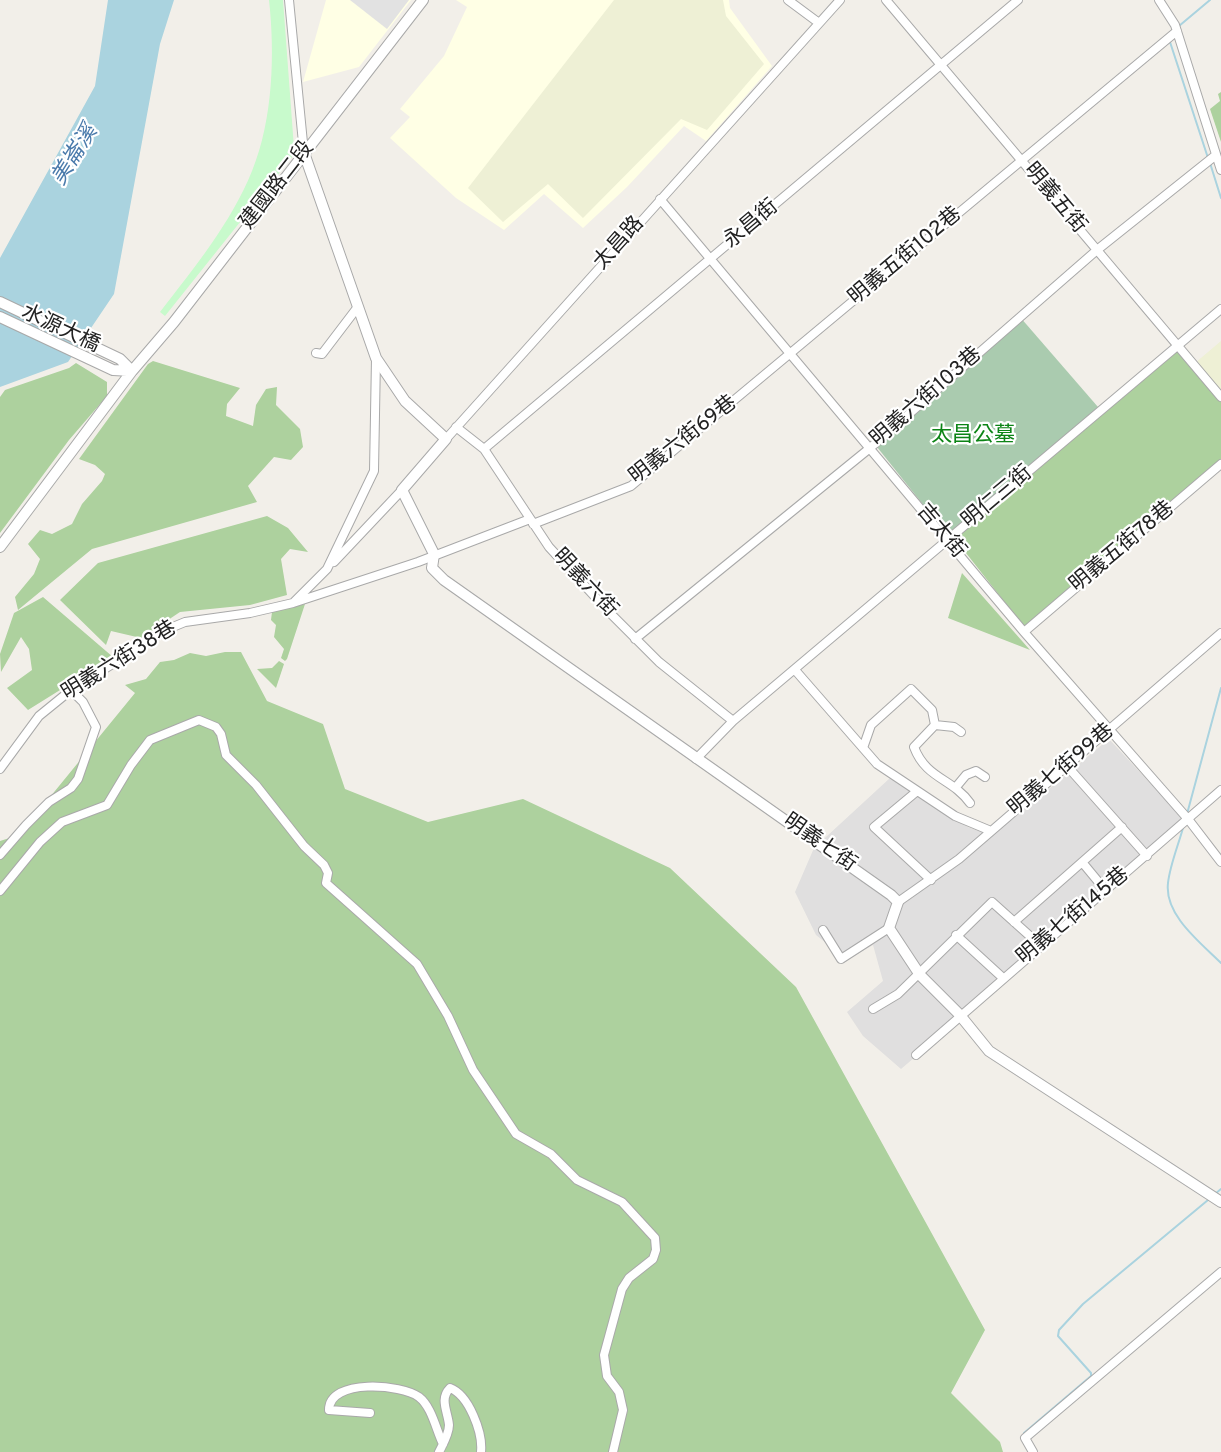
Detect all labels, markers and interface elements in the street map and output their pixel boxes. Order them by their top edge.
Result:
water label: 美崙溪 [47,121,105,191]
street label: 建國路二段 [236,137,320,235]
street label: 明義五街 [1017,159,1091,239]
street label: 永昌街 [720,195,784,255]
street label: 明義五街102巷 [845,203,967,311]
street label: 太昌路 [590,212,650,276]
street label: 水源大橋 [17,301,103,359]
street label: 明義六街103巷 [866,343,988,453]
street label: 明義六街69巷 [625,391,743,491]
park label: 太昌公墓 [931,424,1015,450]
street label: 明仁三街 [958,461,1038,535]
street label: 明義五街78巷 [1066,497,1180,599]
street label: 吉太街 [910,500,970,564]
street label: 明義六街 [546,545,622,623]
street label: 明義六街38巷 [58,617,182,707]
street label: 明義七街99巷 [1004,720,1120,822]
street label: 明義七街 [777,810,861,878]
street label: 明義七街145巷 [1013,863,1135,971]

